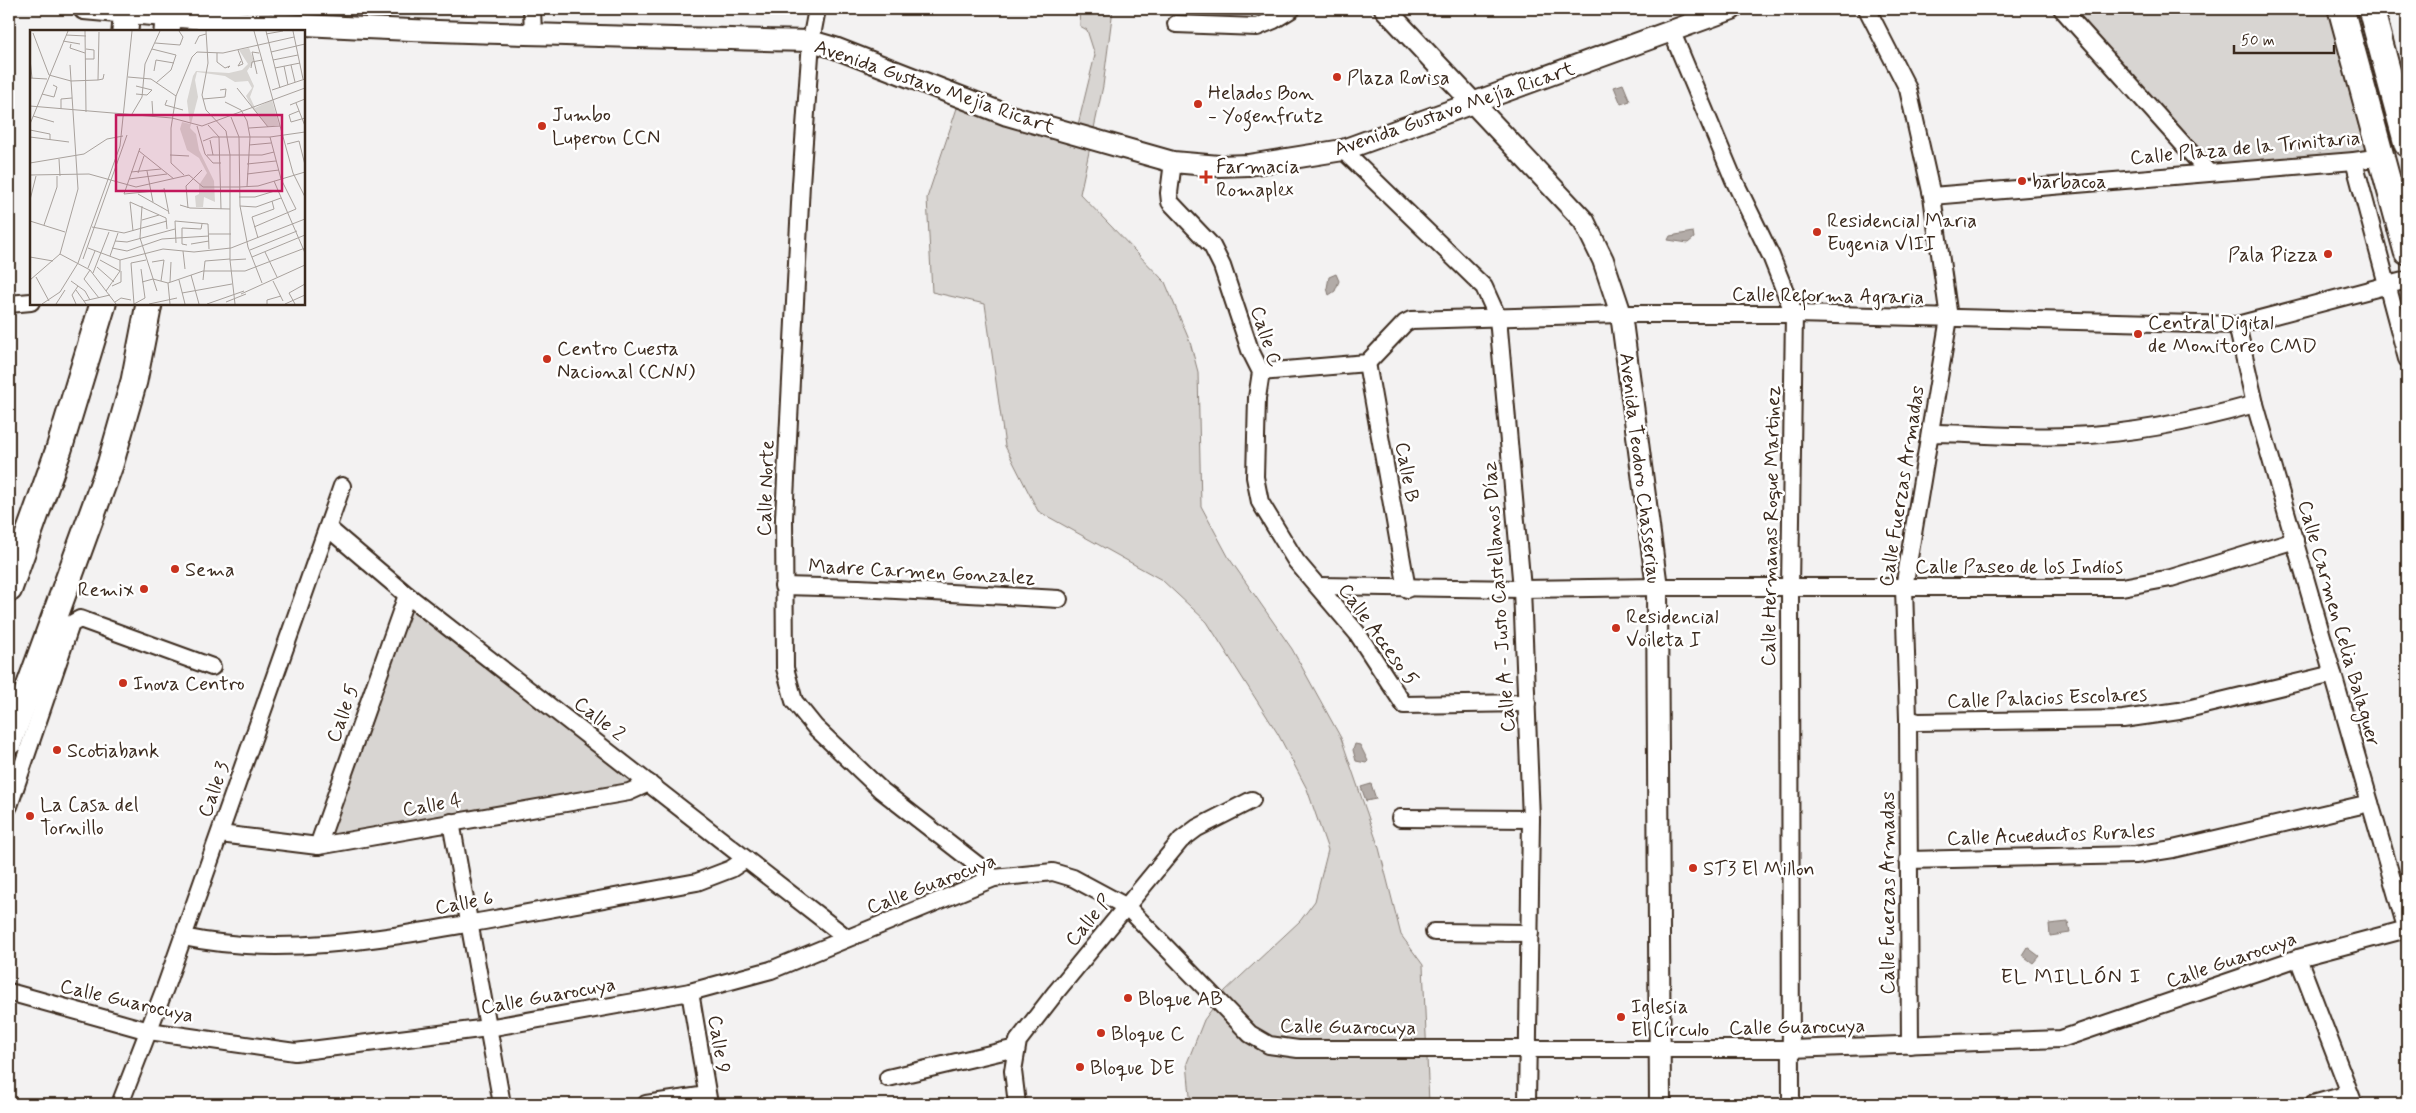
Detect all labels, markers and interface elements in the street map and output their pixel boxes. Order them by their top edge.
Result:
scale bar [2234,22,2334,54]
inset map [30,30,305,305]
text: 50 m [2241,31,2275,51]
street label: Avenida Gustavo Mejía Ricart [811,34,1059,141]
street label: Avenida Gustavo Mejía Ricart [1331,55,1579,163]
place label: Plaza Rovisa [1347,65,1450,92]
marker: Plaza Rovisa [1331,71,1343,83]
place label: Helados Bon - Yogenfrutz [1208,80,1324,132]
marker: Helados Bon - Yogenfrutz [1192,98,1204,110]
place label: Jumbo Luperon CCN [552,102,660,152]
marker: Jumbo Luperon CCN [536,120,548,132]
street label: Calle Plaza de la Trinitaria [2129,125,2361,172]
place label: Farmacia Romaplex [1216,154,1300,204]
place label: barbacoa [2032,169,2107,196]
marker: Farmacia Romaplex [1200,171,1212,183]
marker: barbacoa [2016,175,2028,187]
place label: Residencial Maria Eugenia VIII [1827,208,1977,258]
marker: Residencial Maria Eugenia VIII [1811,226,1823,238]
place label: Pala Pizza [2228,242,2318,269]
marker: Pala Pizza [2322,248,2334,260]
street label: Calle Reforma Agraria [1732,281,1924,314]
street label: Calle C [1243,303,1288,370]
place label: Central Digital de Monitoreo CMD [2148,310,2317,360]
marker: Central Digital de Monitoreo CMD [2132,328,2144,340]
place label: Centro Cuesta Nacional (CNN) [557,336,695,386]
street label: Avenida Teodoro Chasseriau [1612,351,1667,585]
marker: Centro Cuesta Nacional (CNN) [541,353,553,365]
street label: Calle Fuerzas Armadas [1873,384,1932,589]
street label: Calle Hermanas Roque Martinez [1756,385,1787,667]
street label: Calle Norte [751,439,782,537]
street label: Calle B [1388,440,1425,505]
street label: Calle A - Justo Castellanos Díaz [1477,460,1522,733]
street label: Calle Carmen Celia Balaguer [2290,497,2387,750]
street label: Madre Carmen Gonzalez [808,553,1036,592]
street label: Calle Paseo de los Indios [1915,554,2123,581]
place label: Sema [185,557,235,584]
marker: Sema [169,563,181,575]
place label: Remix [78,577,134,604]
street label: Calle Acceso 5 [1331,578,1424,692]
marker: Remix [138,583,150,595]
place label: Residencial Voileta I [1626,604,1719,654]
marker: Residencial Voileta I [1610,622,1622,634]
place label: Inova Centro [133,671,245,698]
marker: Inova Centro [117,677,129,689]
street label: Calle 5 [320,681,366,747]
street label: Calle Palacios Escolares [1946,682,2148,715]
street label: Calle 2 [568,691,630,748]
place label: Scotiabank [67,738,159,765]
marker: Scotiabank [51,744,63,756]
street label: Calle 3 [192,758,237,821]
street label: Calle 4 [400,787,465,824]
street label: Calle Fuerzas Armadas [1875,791,1902,995]
place label: La Casa del Tornillo [40,792,139,842]
marker: La Casa del Tornillo [24,810,36,822]
street label: Calle Acueductos Rurales [1946,818,2156,853]
street label: Calle Guarocuya [863,847,1000,921]
place label: ST3 El Millon [1703,856,1815,883]
marker: ST3 El Millon [1687,862,1699,874]
street label: Calle 6 [433,885,495,922]
street label: Calle P [1059,889,1119,953]
street label: Calle Guarocuya [2163,925,2300,995]
district label: EL MILLÓN I [2000,963,2142,991]
street label: Calle Guarocuya [479,971,618,1022]
street label: Calle Guarocuya [57,973,196,1030]
place label: Bloque AB [1138,986,1223,1013]
marker: Bloque AB [1122,992,1134,1004]
place label: Iglesia El Círculo [1631,994,1709,1044]
marker: Iglesia El Círculo [1615,1011,1627,1023]
street label: Calle 9 [701,1013,736,1075]
street label: Calle Guarocuya [1280,1013,1416,1042]
street label: Calle Guarocuya [1729,1013,1865,1042]
place label: Bloque C [1111,1021,1184,1048]
marker: Bloque C [1095,1027,1107,1039]
place label: Bloque DE [1090,1055,1175,1082]
marker: Bloque DE [1074,1061,1086,1073]

